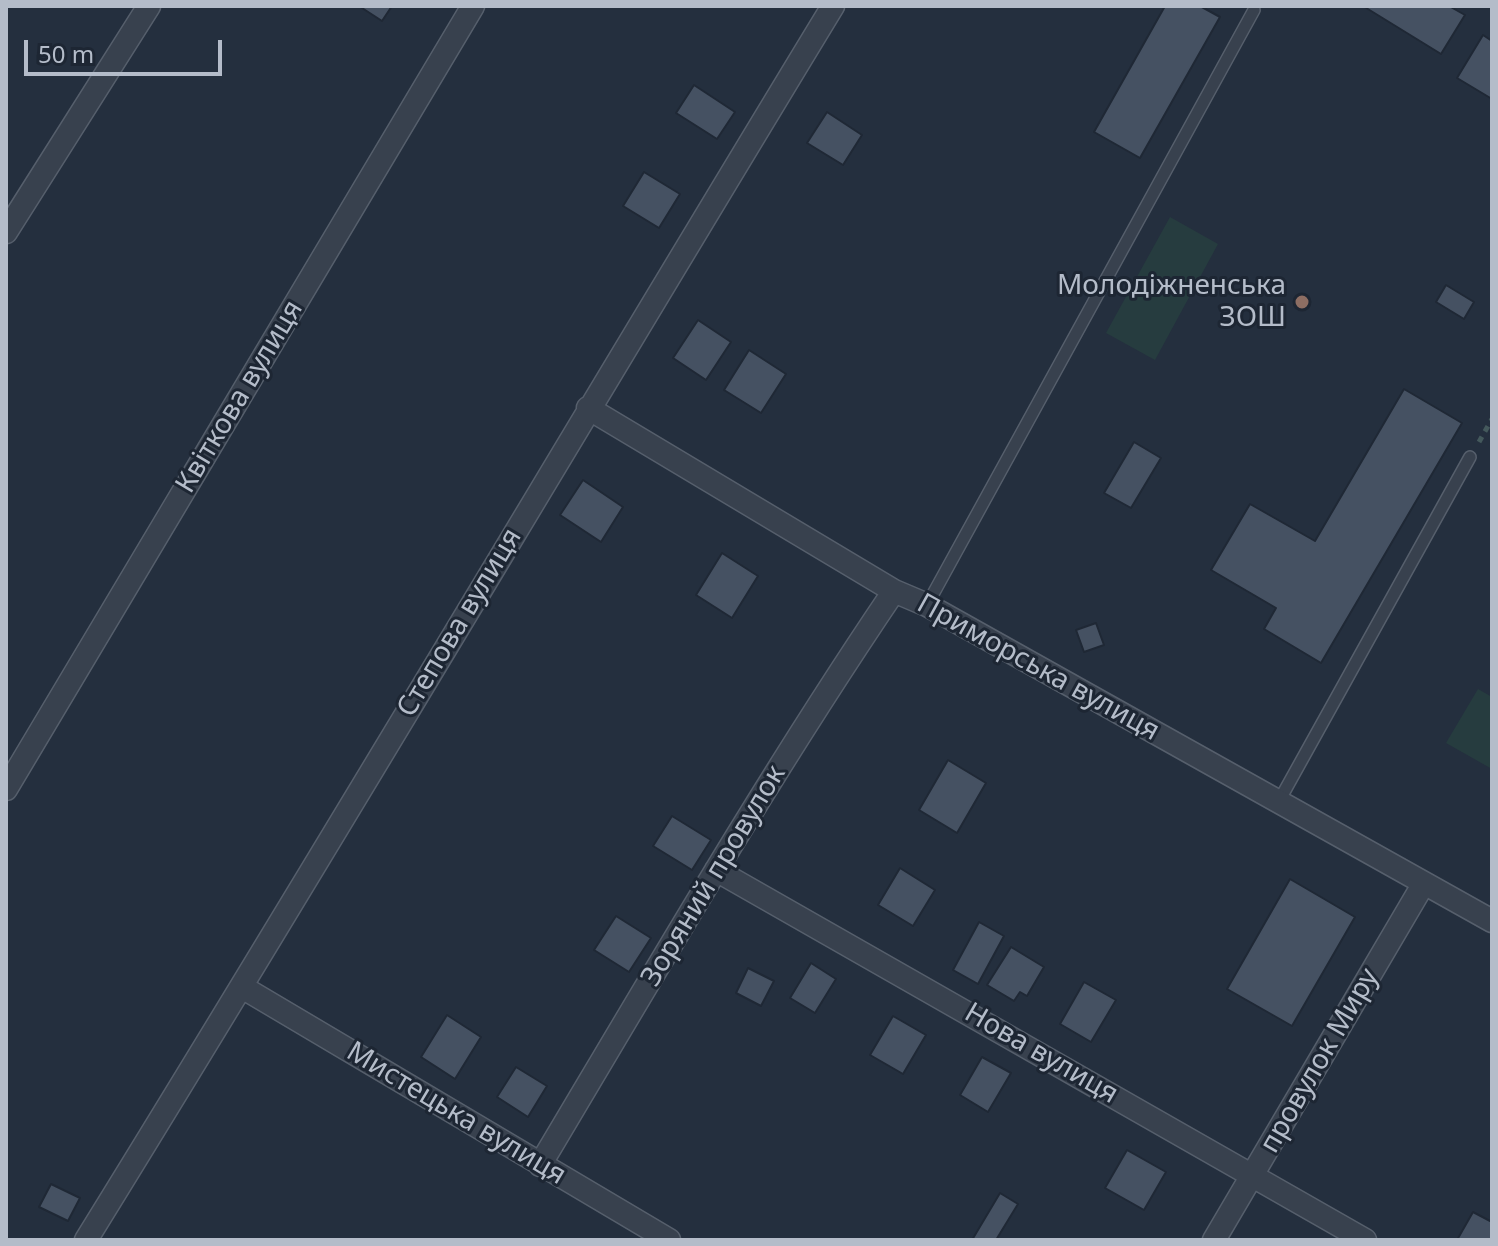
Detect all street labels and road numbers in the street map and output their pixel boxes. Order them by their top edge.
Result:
street label: Квіткова вулиця [169,295,311,499]
street label: Степова вулиця [391,523,529,723]
street label: Приморська вулиця [911,587,1165,749]
street label: Зоряний провулок [635,759,793,993]
street label: провулок Миру [1254,963,1386,1159]
street label: Нова вулиця [958,997,1124,1111]
street label: Мистецька вулиця [340,1035,572,1193]

